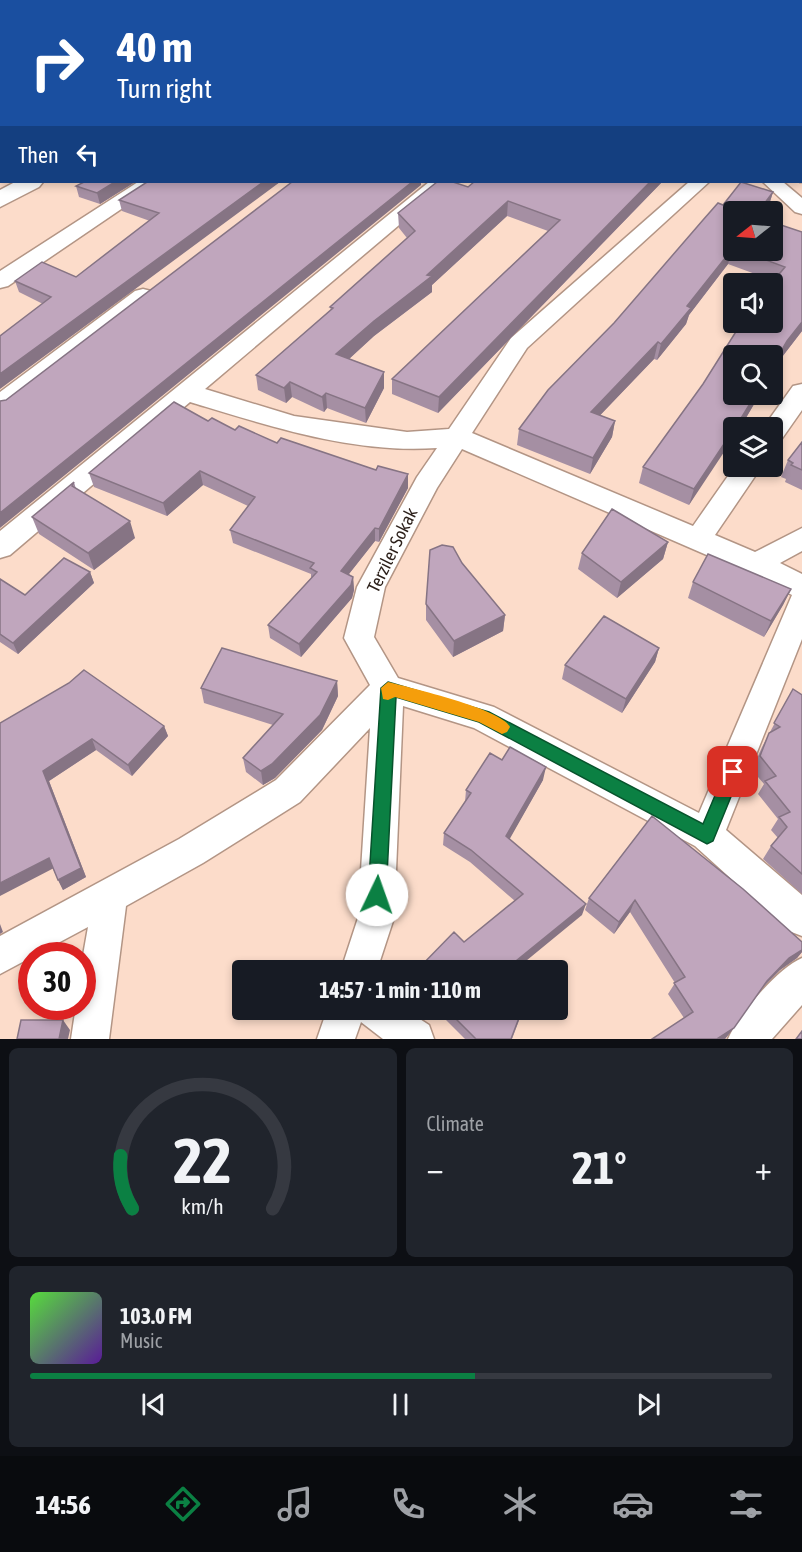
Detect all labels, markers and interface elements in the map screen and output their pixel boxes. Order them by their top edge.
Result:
text: 40 m [117,23,192,71]
icon: right [18,24,96,102]
text: Turn right [117,73,212,104]
icon: left [71,138,104,171]
text: Then [18,142,59,168]
north arrow [723,201,783,261]
map controls [723,201,783,477]
button: sound [723,273,783,333]
button: search [723,345,783,405]
button: layers [723,417,783,477]
street label: Terziler Sokak [362,504,422,596]
pin [707,746,758,797]
icon: arrive [716,755,749,788]
position arrow [345,863,409,927]
speed limit sign: 30 [18,942,96,1020]
text: 14:57 · 1 min · 110 m [319,977,481,1003]
text: Climate [427,1112,484,1135]
text: 22 [173,1125,232,1196]
text: 21° [572,1142,627,1194]
text: − [427,1149,444,1187]
text: + [755,1149,772,1187]
text: km/h [181,1195,224,1220]
text: 103.0 FM [120,1303,192,1329]
text: Music [120,1329,162,1352]
icon: previous [137,1388,170,1421]
icon: pause [384,1388,417,1421]
icon: next [632,1388,665,1421]
icon: directions [162,1483,204,1525]
icon: music [274,1483,316,1525]
icon: phone [387,1483,429,1525]
icon: climate [499,1483,541,1525]
icon: car [612,1483,654,1525]
icon: filters [725,1483,767,1525]
text: 14:56 [35,1489,91,1520]

